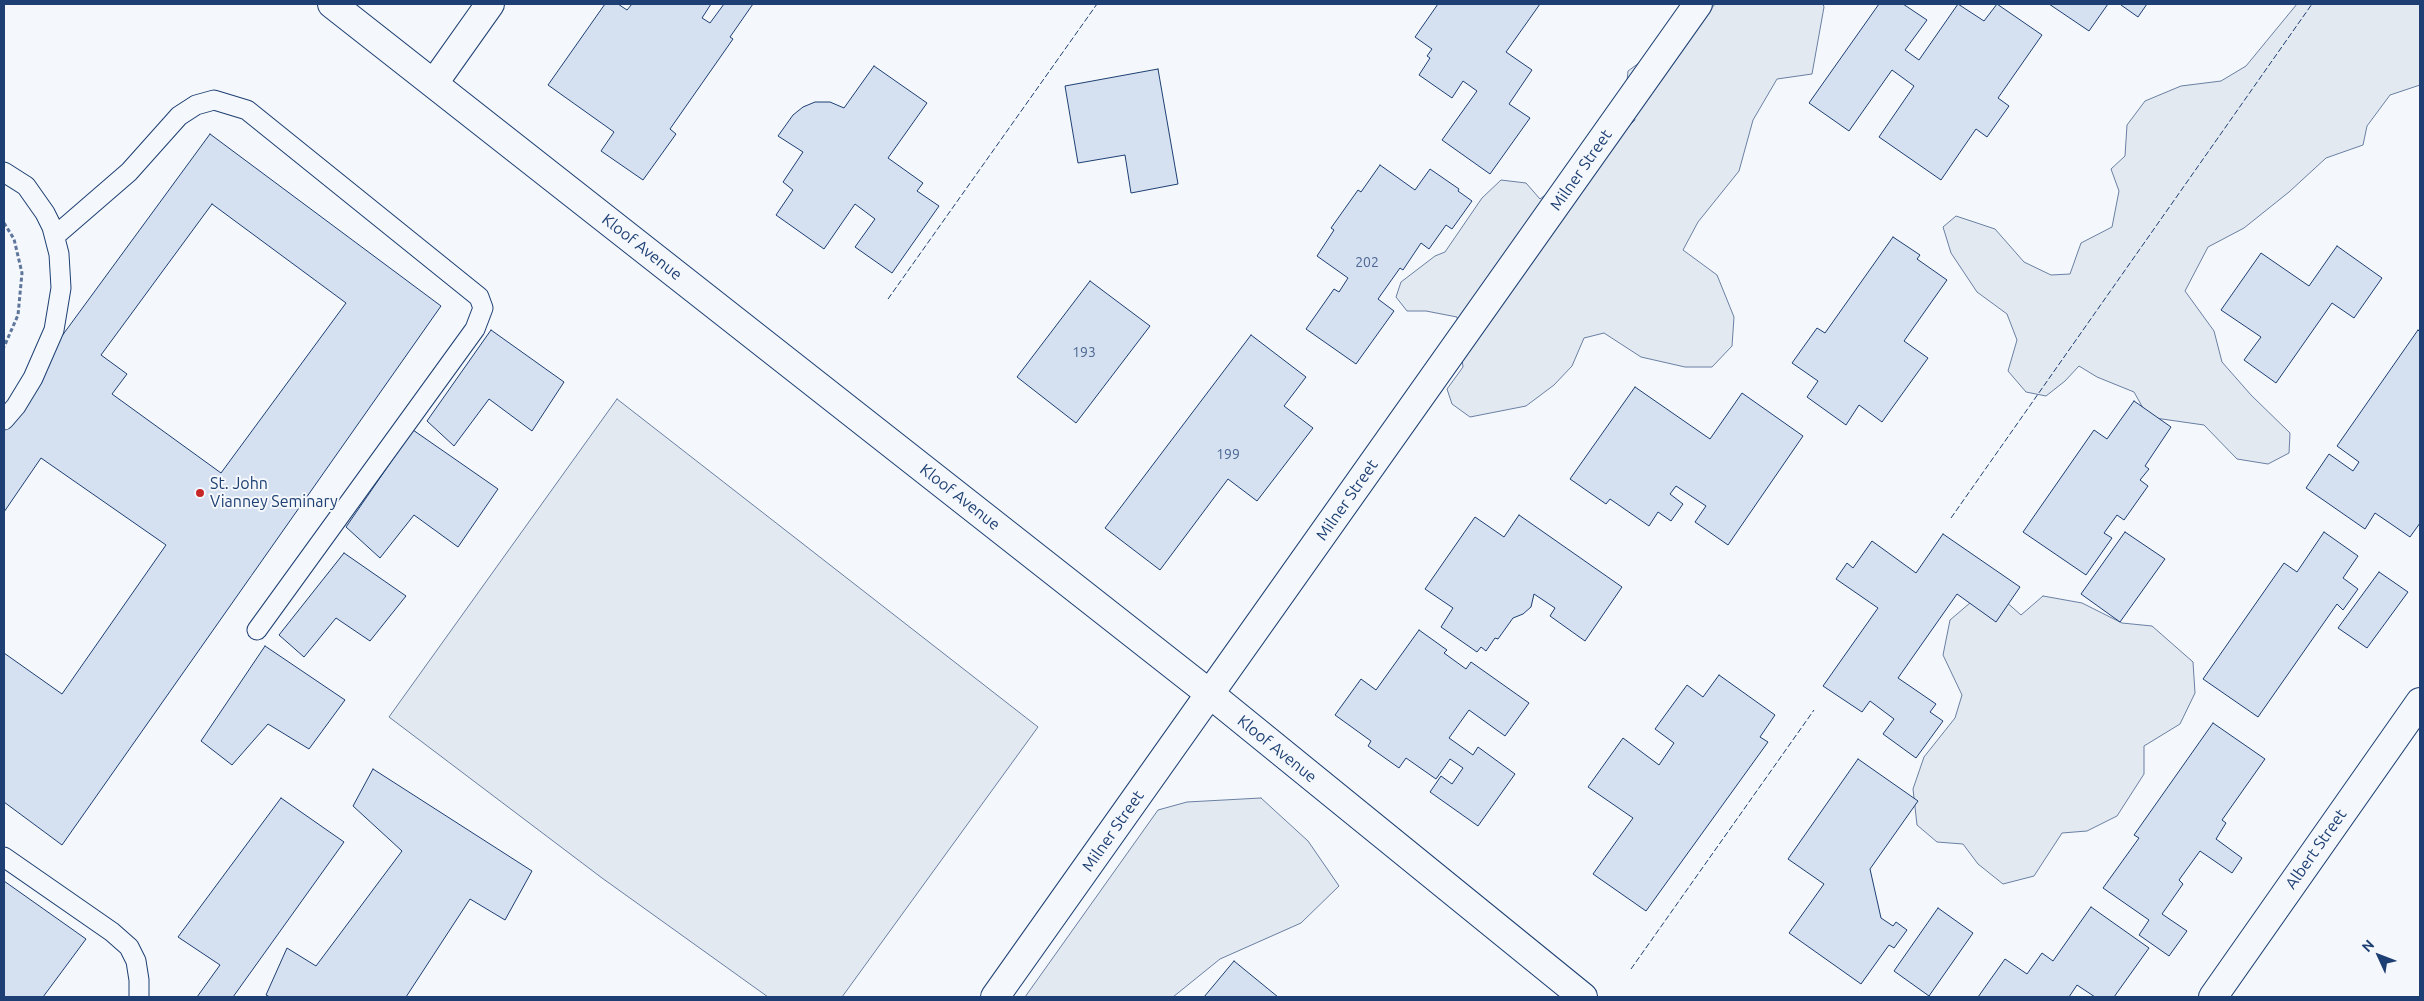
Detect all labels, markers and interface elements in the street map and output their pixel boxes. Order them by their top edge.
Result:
street label: Milner Street [1546,126,1616,214]
street label: Kloof Avenue [598,210,686,284]
house number: 202 [1355,254,1379,270]
house number: 193 [1072,344,1096,360]
house number: 199 [1216,446,1240,462]
street label: Milner Street [1312,456,1382,544]
street label: Kloof Avenue [916,460,1004,534]
place label: St. John Vianney Seminary [210,474,338,512]
marker: St. John Vianney Seminary [194,487,206,499]
street label: Kloof Avenue [1234,711,1320,787]
street label: Milner Street [1078,787,1148,875]
street label: Albert Street [2281,805,2351,893]
north arrow [2354,931,2404,981]
text: N [2359,936,2377,955]

